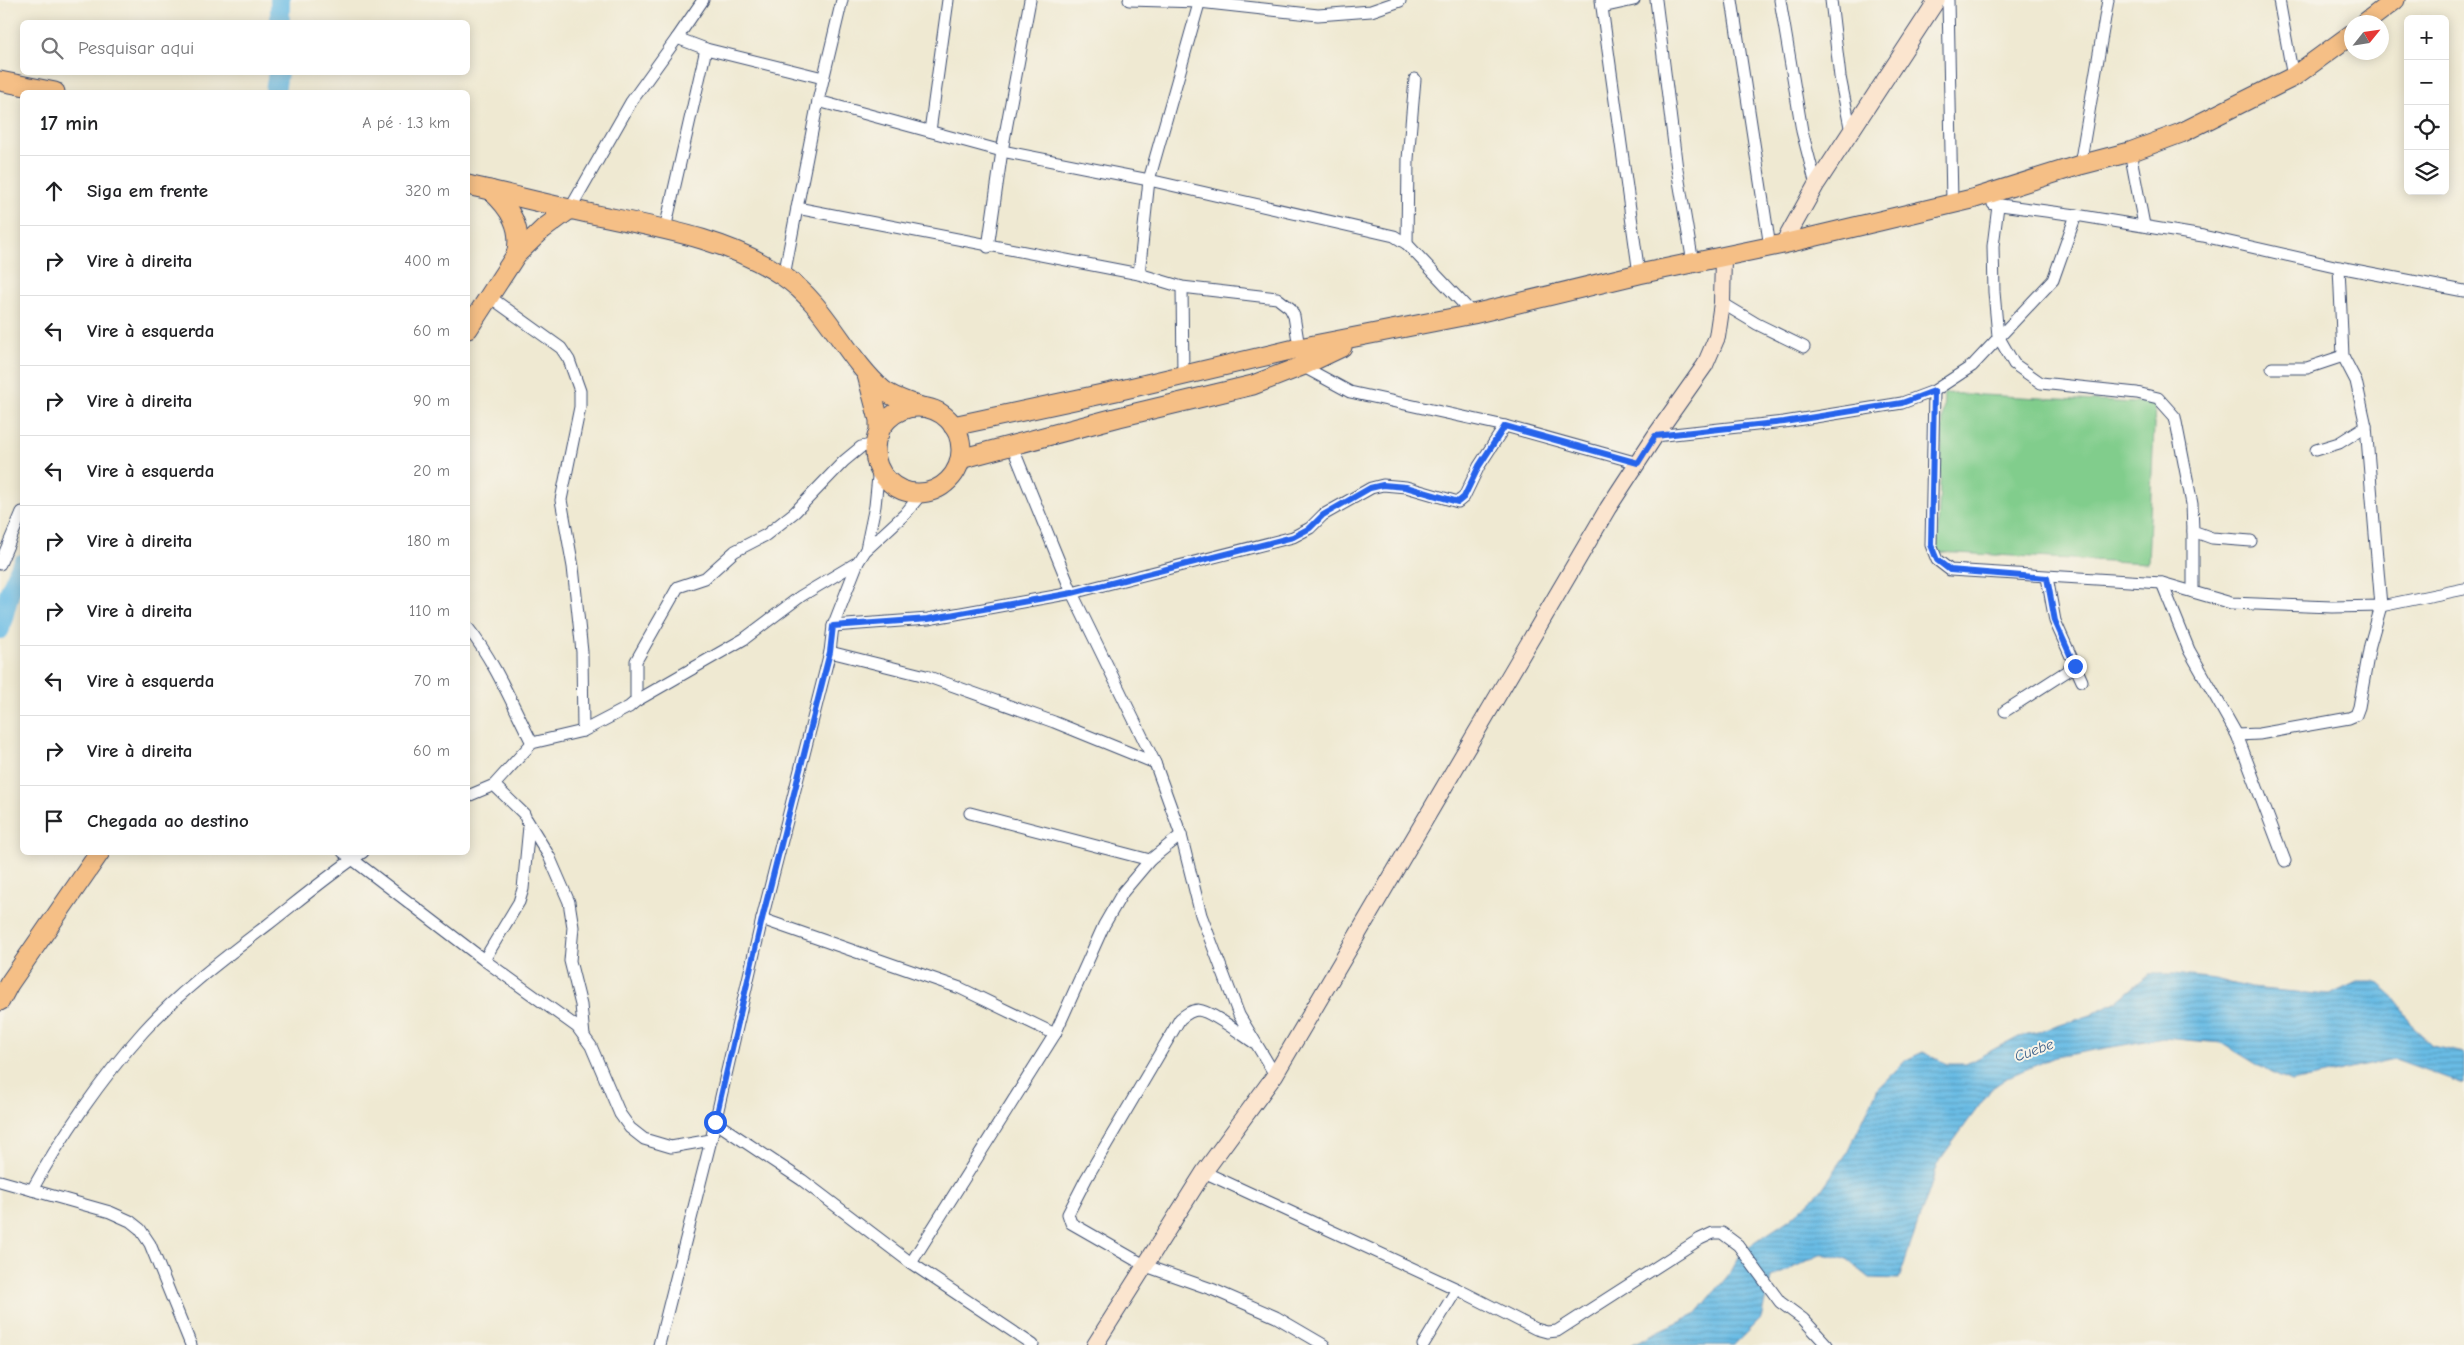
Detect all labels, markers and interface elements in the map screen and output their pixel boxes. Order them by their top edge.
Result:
north arrow [2344,15,2389,60]
map controls [2404,15,2449,195]
button: + [2404,15,2449,60]
search box [20,20,470,75]
icon: search [38,34,66,62]
text: Pesquisar aqui [78,37,194,59]
button: − [2404,60,2449,105]
button: locate [2404,105,2449,150]
text: 17 min [40,111,98,135]
text: A pé · 1.3 km [362,114,450,132]
button: layers [2404,150,2449,195]
icon: ahead [40,177,68,205]
text: Siga em frente [87,180,208,202]
text: 320 m [405,182,450,200]
icon: right [40,247,68,275]
text: Vire à direita [87,250,192,272]
text: 400 m [404,252,450,270]
icon: left [40,317,68,345]
text: Vire à esquerda [87,320,214,342]
text: 60 m [413,322,450,340]
icon: right [40,387,68,415]
text: Vire à direita [87,390,192,412]
text: 90 m [413,392,450,410]
icon: left [40,457,68,485]
text: Vire à esquerda [87,460,214,482]
text: 20 m [413,462,450,480]
icon: right [40,527,68,555]
text: Vire à direita [87,530,192,552]
text: 180 m [407,532,450,550]
icon: right [40,597,68,625]
text: Vire à direita [87,600,192,622]
text: 110 m [409,602,450,620]
route end [2064,655,2087,678]
icon: left [40,667,68,695]
text: Vire à esquerda [87,670,214,692]
text: 70 m [414,672,450,690]
icon: right [40,737,68,765]
text: Vire à direita [87,740,192,762]
text: 60 m [413,742,450,760]
icon: arrive [40,807,68,835]
text: Chegada ao destino [87,810,249,832]
water label: Cuebe [2012,1035,2056,1065]
route start [704,1111,727,1134]

